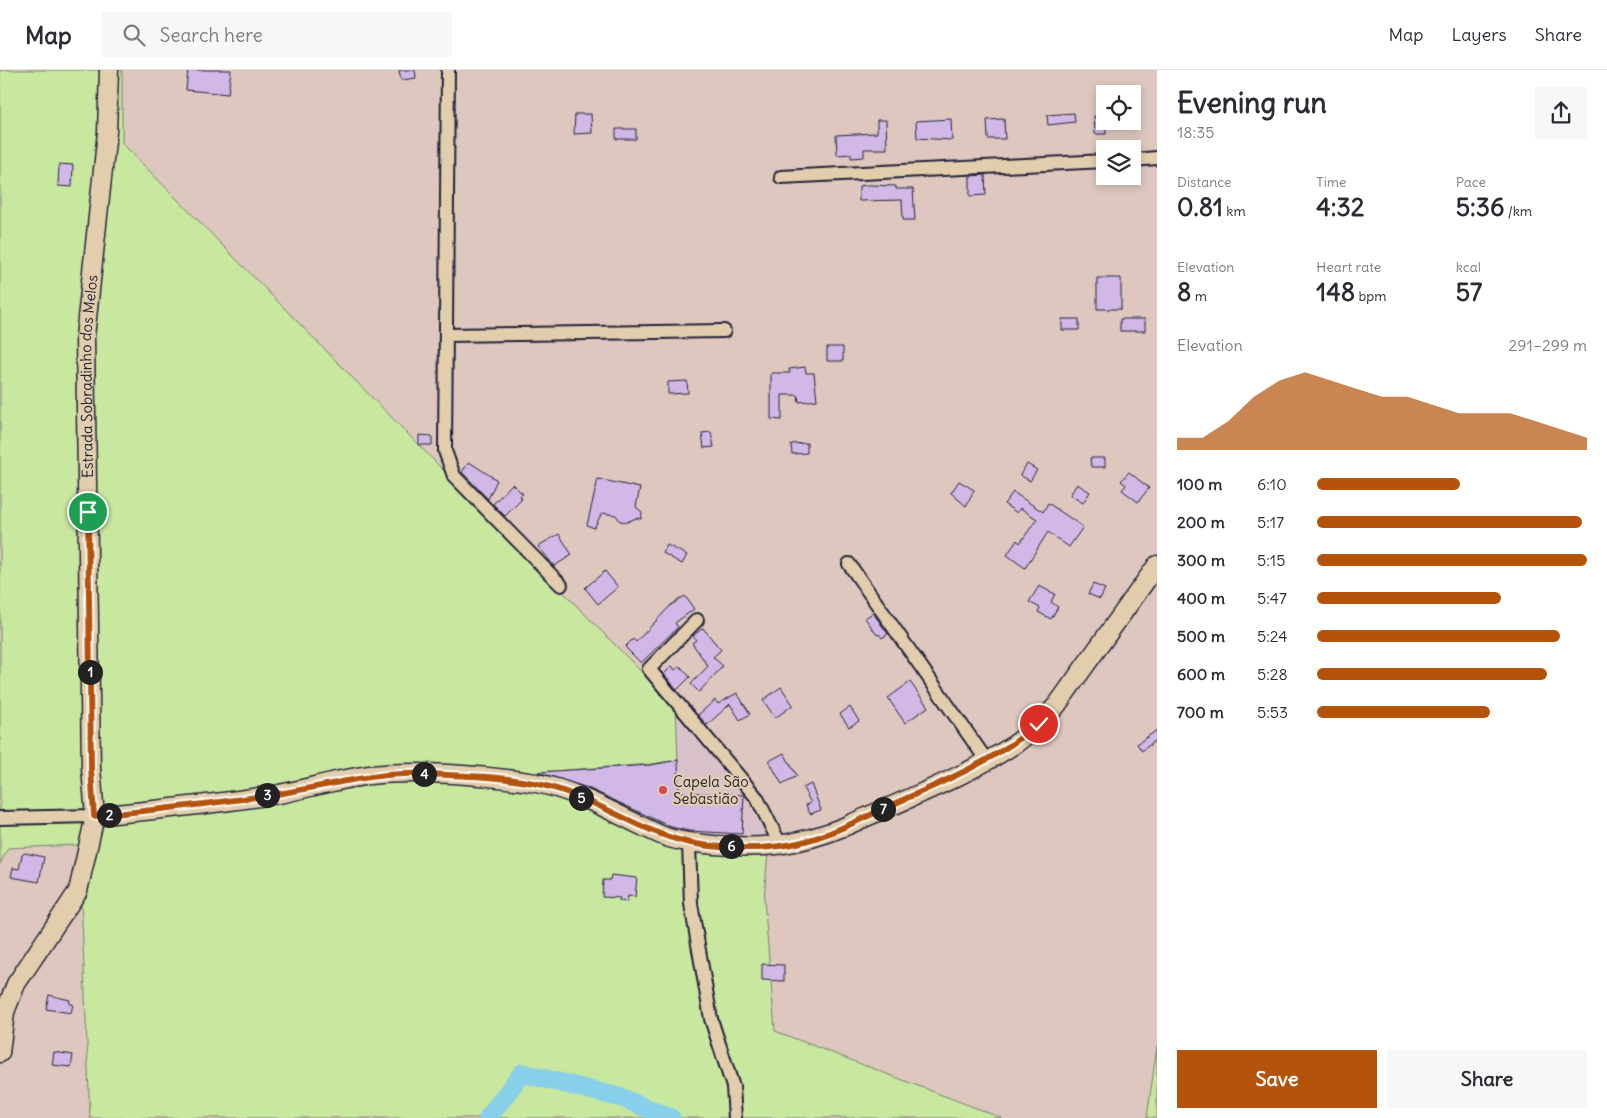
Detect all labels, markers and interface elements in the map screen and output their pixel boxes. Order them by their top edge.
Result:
search box [102,12,452,57]
text: Map [25,20,72,50]
icon: search [120,21,148,49]
text: Search here [160,23,263,47]
text: Map [1388,23,1423,46]
text: Layers [1451,23,1507,46]
text: Share [1535,23,1582,46]
map controls [1096,85,1141,185]
button: locate [1096,85,1141,130]
text: Evening run [1177,85,1327,121]
button: share [1535,87,1587,139]
text: 18:35 [1177,122,1214,142]
button: layers [1096,140,1141,185]
text: Distance [1177,173,1232,191]
text: Time [1316,173,1347,191]
text: Pace [1456,173,1486,191]
text: 0.81 [1177,191,1223,223]
text: 4:32 [1316,191,1364,223]
text: 5:36 [1456,191,1504,223]
text: km [1223,202,1246,220]
text: /km [1504,202,1532,220]
text: Elevation [1177,258,1234,276]
text: Heart rate [1316,258,1381,276]
text: kcal [1456,258,1481,276]
street label: Estrada Sobradinho dos Melos [75,274,101,478]
text: 8 [1177,276,1191,308]
text: 148 [1316,276,1355,308]
text: 57 [1456,276,1482,308]
text: m [1191,287,1207,305]
text: bpm [1355,287,1386,305]
text: Elevation [1177,335,1243,355]
text: 291–299 m [1509,335,1587,355]
text: 100 m [1177,474,1222,494]
text: 6:10 [1257,474,1287,494]
pin [67,491,109,533]
icon: arrive [74,498,102,526]
text: 200 m [1177,512,1225,532]
text: 5:17 [1257,512,1284,532]
text: 300 m [1177,550,1225,570]
text: 5:15 [1257,550,1285,570]
text: 400 m [1177,588,1225,608]
text: 5:47 [1257,588,1287,608]
text: 500 m [1177,626,1225,646]
text: 5:24 [1257,626,1288,646]
pin: 1 [78,660,102,684]
text: 1 [88,663,93,681]
text: 600 m [1177,664,1225,684]
text: 5:28 [1257,664,1288,684]
text: 700 m [1177,702,1224,722]
text: 5:53 [1257,702,1288,722]
pin [1018,703,1060,745]
icon: check [1025,710,1053,738]
pin: 4 [412,762,436,786]
text: 4 [420,765,429,783]
place label: Capela São Sebastião [673,772,749,808]
pin: 3 [254,782,280,808]
marker: Capela São Sebastião [657,784,669,796]
text: 3 [264,786,271,804]
pin: 5 [568,786,594,810]
text: 5 [577,789,586,807]
pin: 7 [870,796,896,822]
text: 7 [880,800,887,818]
pin: 2 [96,802,122,828]
text: 2 [106,806,113,824]
pin: 6 [718,834,744,858]
text: 6 [727,837,736,855]
button: Save [1177,1050,1377,1108]
button: Share [1387,1050,1587,1108]

